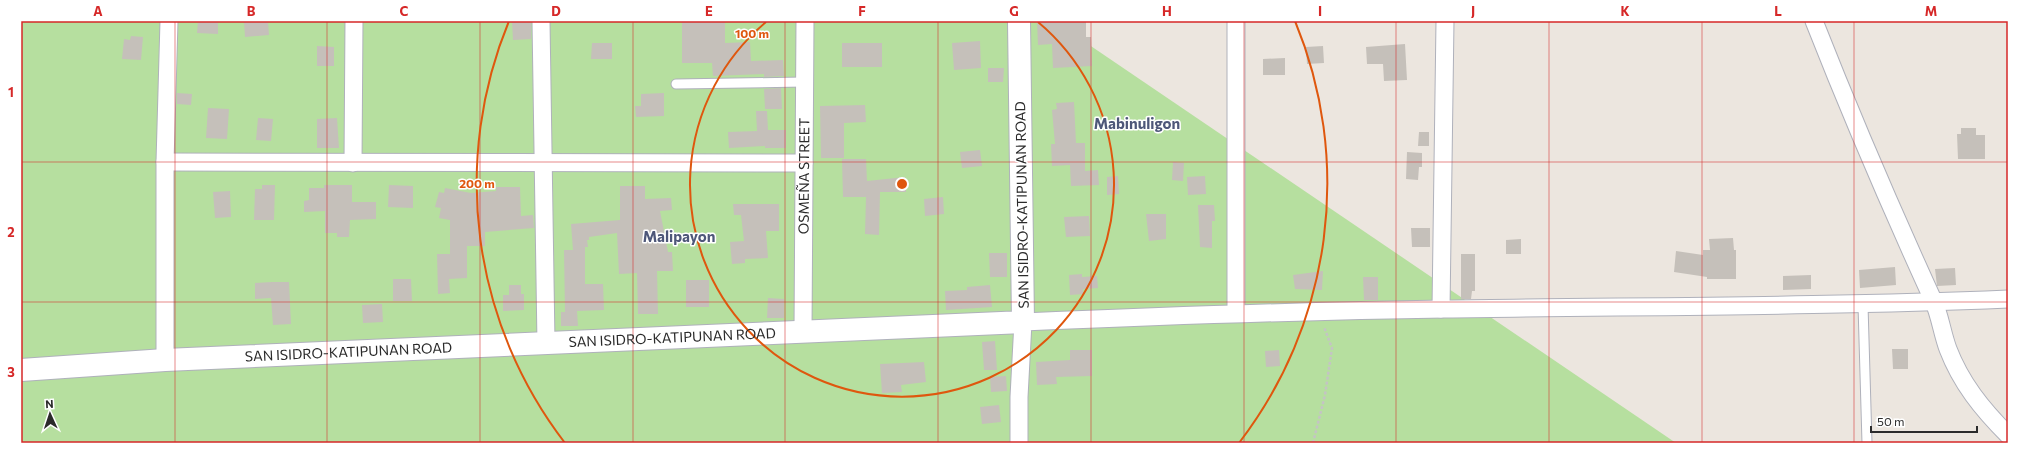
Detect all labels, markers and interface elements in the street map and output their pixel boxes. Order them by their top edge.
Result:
text: A [93,3,103,19]
text: B [247,3,256,19]
text: C [400,3,409,19]
text: D [551,3,561,19]
text: E [705,3,713,19]
text: F [858,3,866,19]
text: G [1009,3,1019,19]
text: H [1162,3,1172,19]
text: I [1318,3,1322,19]
text: J [1471,3,1475,19]
text: K [1620,3,1630,19]
text: L [1774,3,1782,19]
text: M [1925,3,1937,19]
text: 100 m [735,26,769,40]
text: 1 [8,84,14,100]
street label: SAN ISIDRO-KATIPUNAN ROAD [1011,101,1032,309]
district label: Mabinuligon [1094,114,1180,132]
street label: OSMEÑA STREET [795,118,812,234]
text: 200 m [459,176,495,190]
centre of rings [895,177,909,191]
text: 2 [7,224,15,240]
district label: Malipayon [643,227,715,245]
street label: SAN ISIDRO-KATIPUNAN ROAD [568,324,776,350]
street label: SAN ISIDRO-KATIPUNAN ROAD [244,338,452,364]
text: 3 [7,364,15,380]
north arrow [30,394,70,434]
text: N [45,397,54,410]
scale bar [1871,408,1977,434]
text: 50 m [1877,414,1905,428]

